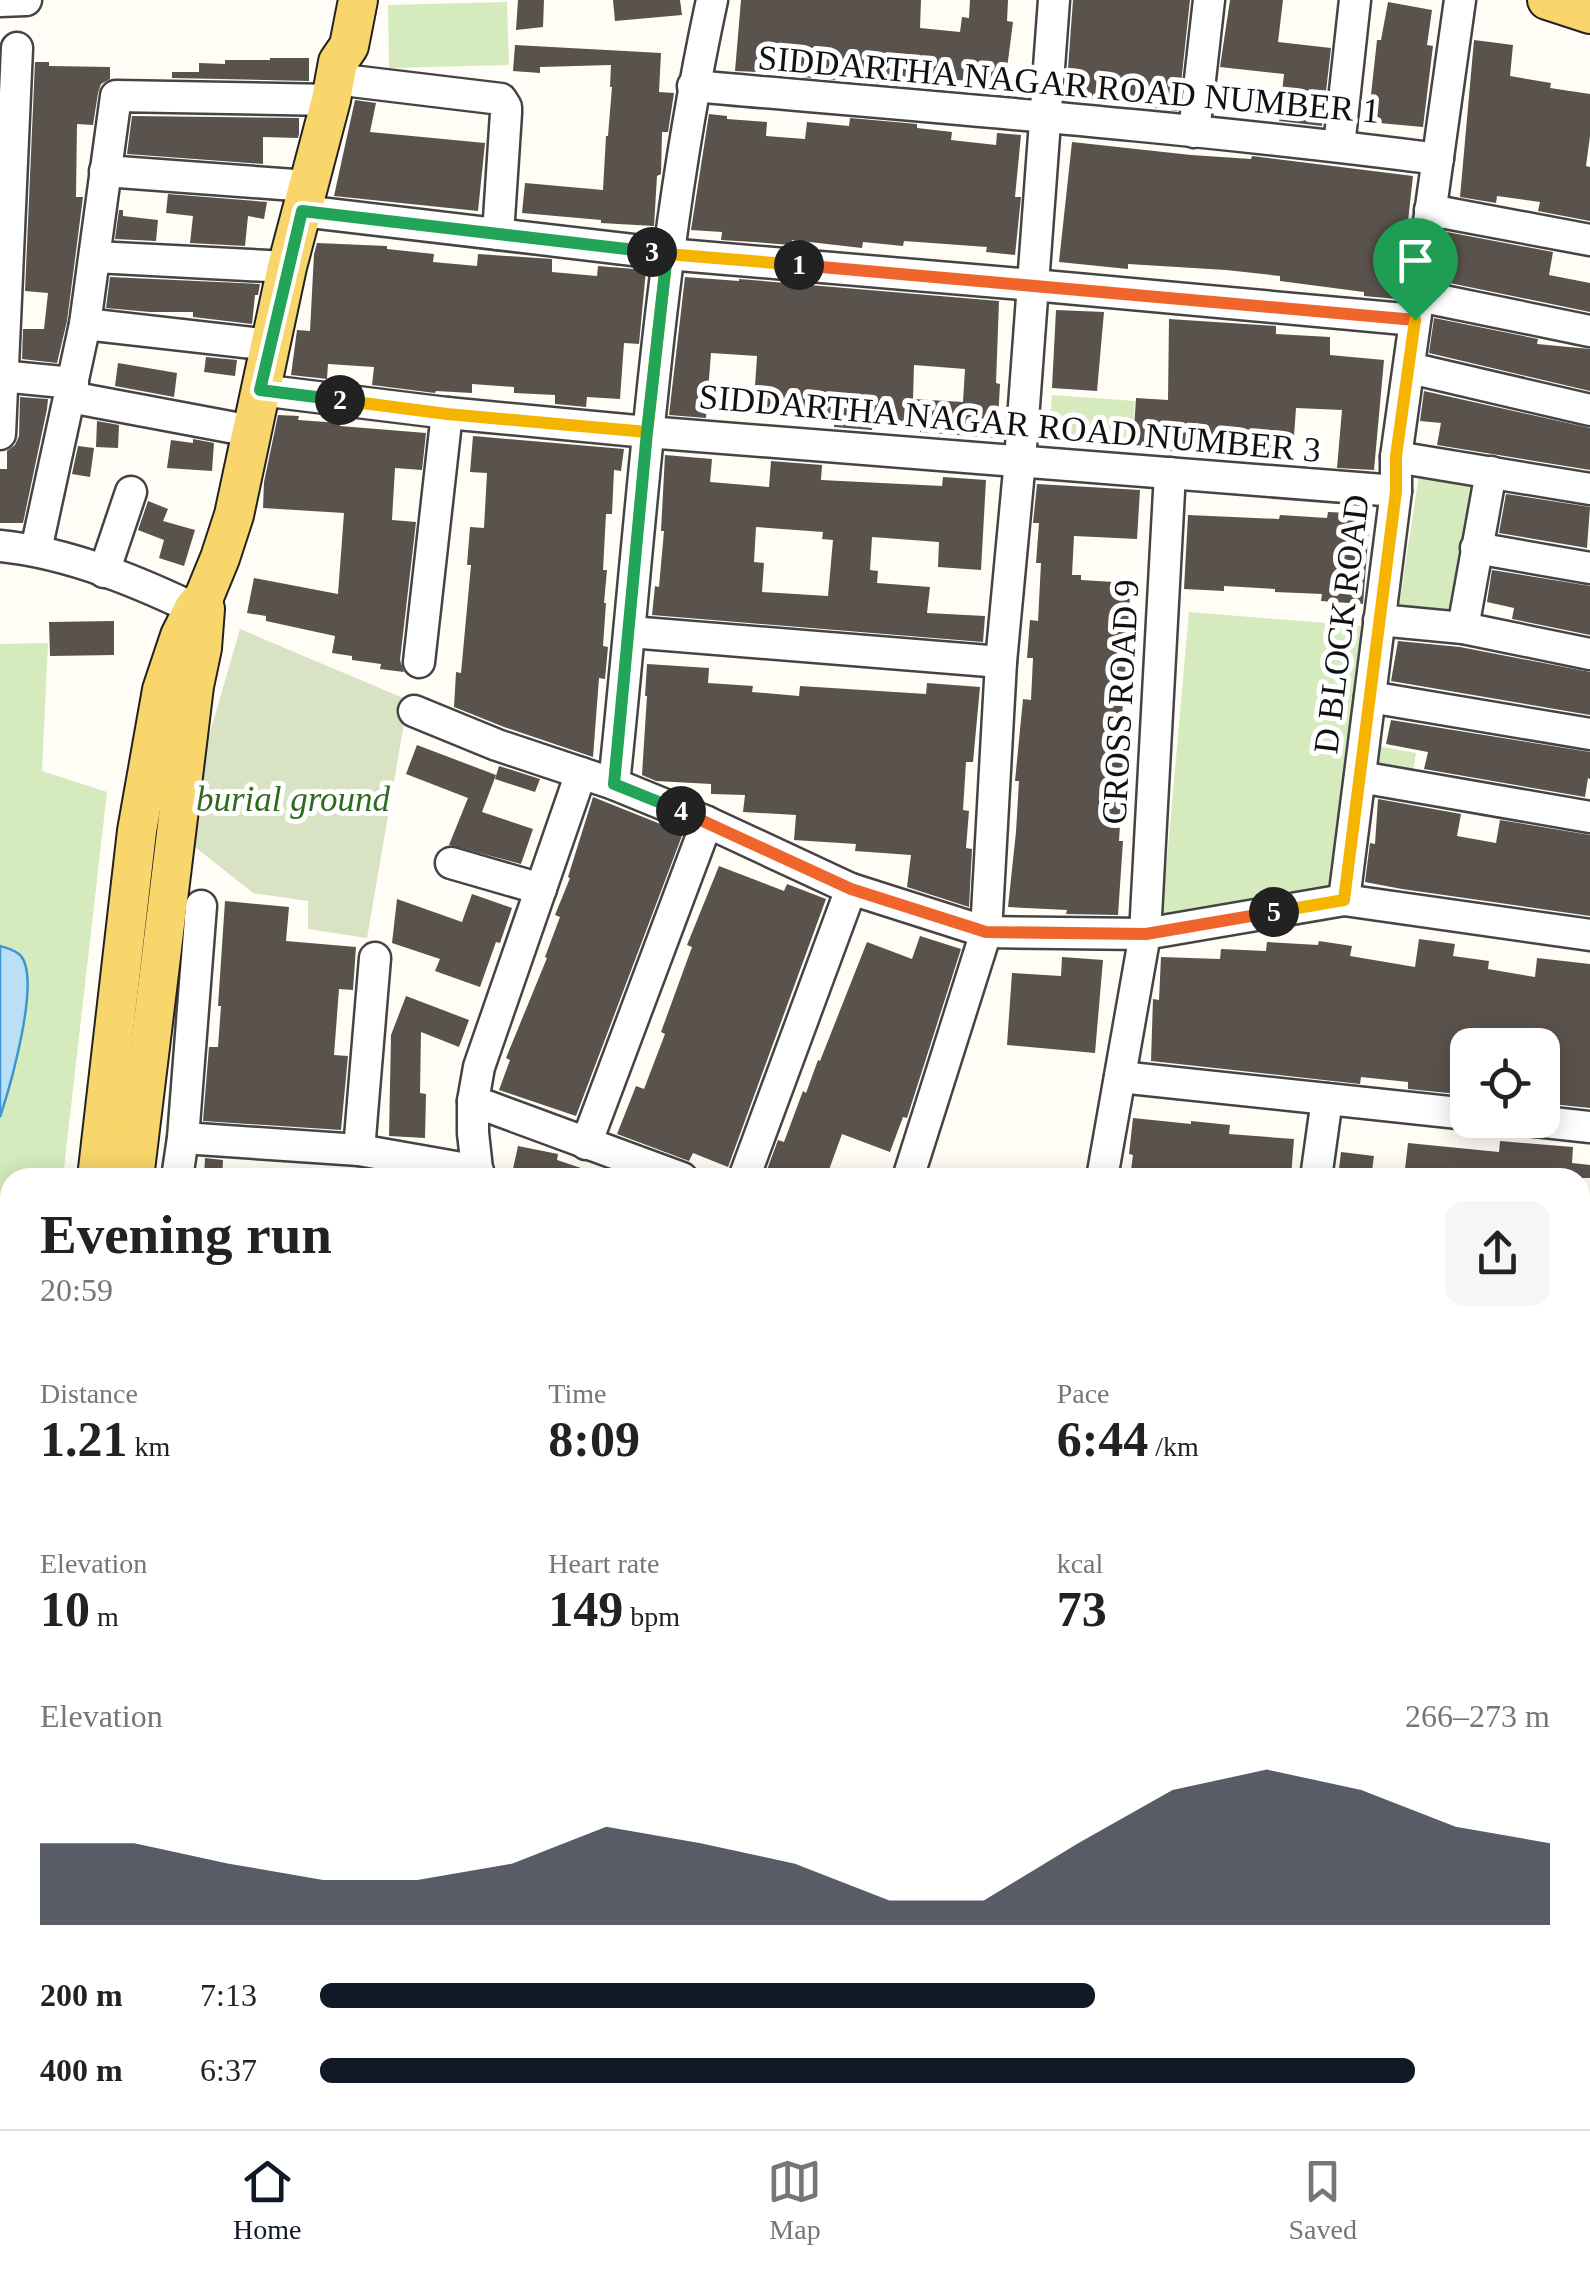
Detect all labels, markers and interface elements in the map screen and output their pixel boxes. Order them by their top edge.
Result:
street label: SIDDARTHA NAGAR ROAD NUMBER 1 [756,38,1381,131]
pin [1373,218,1458,321]
pin: 3 [627,227,677,277]
icon: arrive [1388,233,1443,288]
text: 3 [645,236,659,267]
pin: 1 [774,240,824,290]
text: 1 [792,249,806,280]
pin: 2 [315,375,365,425]
street label: SIDDARTHA NAGAR ROAD NUMBER 3 [697,377,1322,470]
text: 2 [333,384,347,415]
street label: D BLOCK ROAD [1306,492,1377,756]
street label: CROSS ROAD 9 [1095,579,1146,825]
park label: burial ground [196,780,391,819]
pin: 4 [656,786,706,836]
text: 4 [674,795,688,826]
pin: 5 [1249,887,1299,937]
text: 5 [1267,896,1281,927]
map controls [1450,1028,1560,1138]
button: locate [1450,1028,1560,1138]
button: share [1445,1201,1550,1306]
text: Evening run [40,1204,332,1265]
text: 20:59 [40,1272,113,1308]
text: Distance [40,1378,138,1409]
text: Time [548,1378,606,1409]
text: Pace [1057,1378,1110,1409]
text: 1.21 [40,1411,128,1467]
text: 8:09 [548,1411,640,1467]
text: 6:44 [1057,1411,1148,1467]
text: km [128,1431,170,1462]
text: /km [1148,1431,1199,1462]
text: Elevation [40,1548,147,1579]
text: Heart rate [548,1548,659,1579]
text: kcal [1057,1548,1103,1579]
text: 10 [40,1581,90,1637]
text: 149 [548,1581,623,1637]
text: 73 [1057,1581,1107,1637]
text: m [90,1601,119,1632]
text: bpm [623,1601,680,1632]
text: Elevation [40,1698,163,1734]
text: 266–273 m [1405,1698,1550,1734]
text: 200 m [40,1977,123,2013]
text: 7:13 [200,1977,257,2013]
text: 400 m [40,2052,123,2088]
text: 6:37 [200,2052,257,2088]
tab: Home [233,2154,301,2246]
tab: Map [767,2154,822,2246]
tab: Saved [1289,2154,1357,2246]

